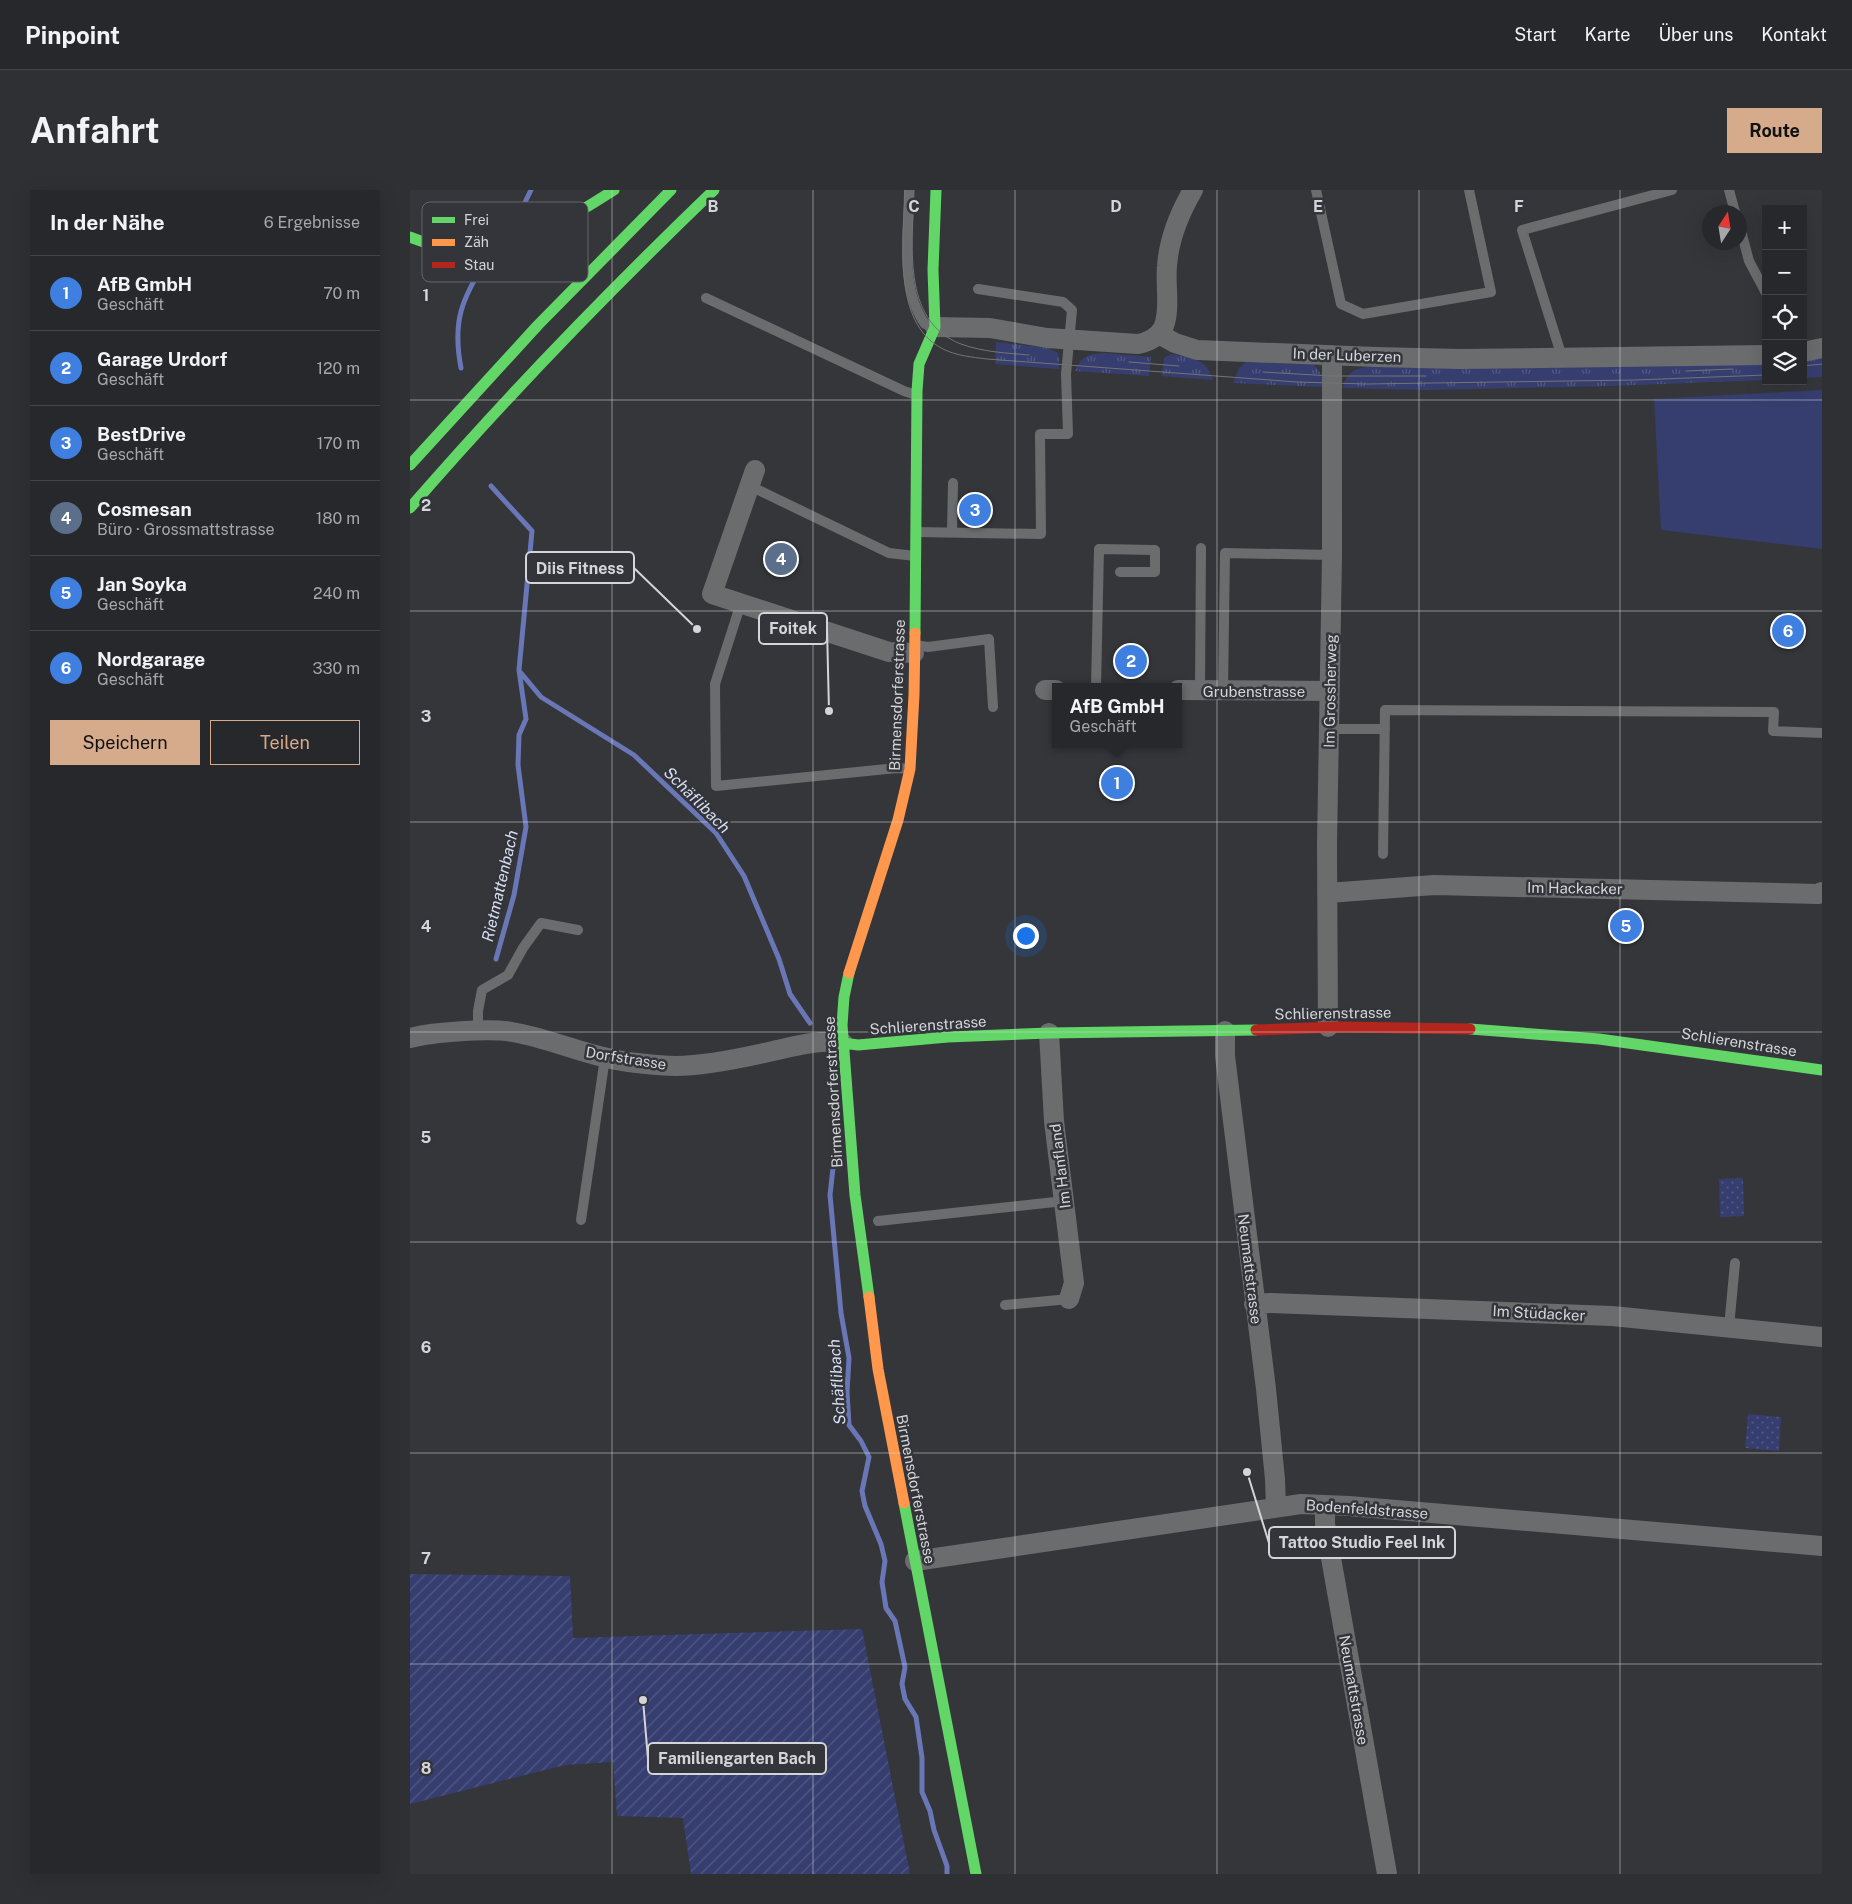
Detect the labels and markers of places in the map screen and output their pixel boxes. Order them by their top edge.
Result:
pin: 3 [959,491,991,529]
pin: 4 [765,540,797,578]
callout: Diis Fitness [526,552,634,583]
pin: 6 [1772,612,1804,650]
callout: Foitek [759,613,827,644]
pin: 2 [1115,642,1147,680]
pin: 1 [1101,764,1133,802]
pin: 5 [1610,907,1642,945]
callout: Tattoo Studio Feel Ink [1269,1527,1455,1558]
callout: Familiengarten Bach [648,1743,826,1774]

